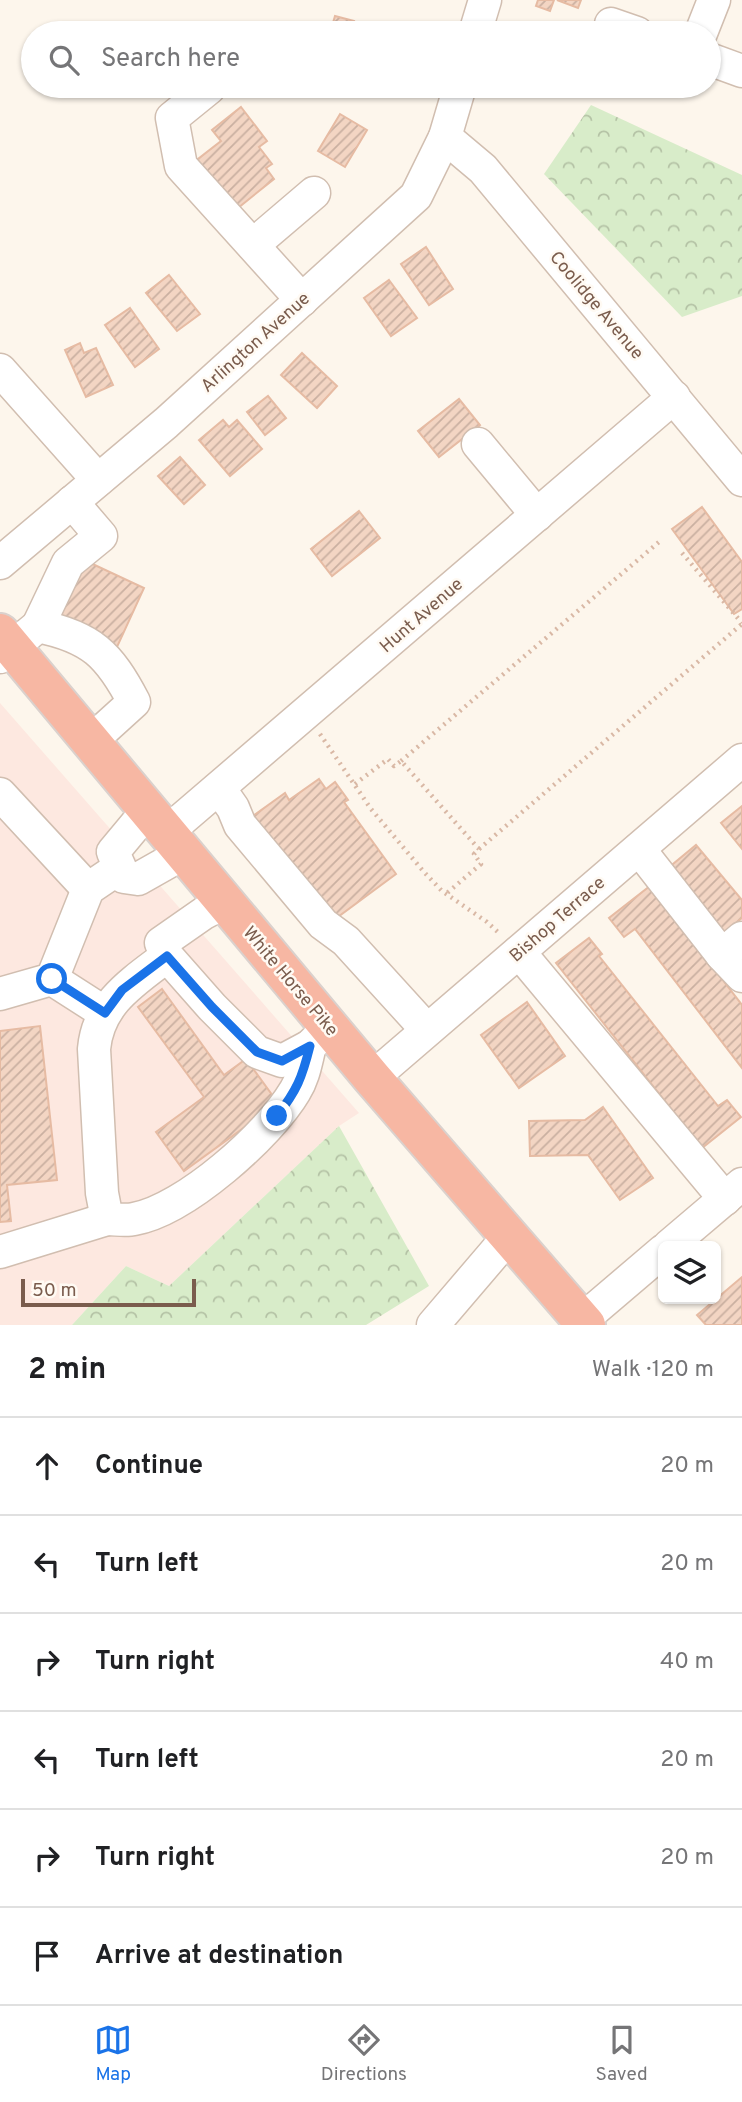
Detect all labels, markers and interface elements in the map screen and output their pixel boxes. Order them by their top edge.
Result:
search box [21,21,721,98]
icon: search [45,41,83,79]
text: Search here [101,43,240,76]
street label: Coolidge Avenue [544,247,648,365]
street label: Arlington Avenue [197,288,315,398]
street label: Hunt Avenue [375,574,468,659]
street label: Bishop Terrace [505,872,611,968]
street label: White Horse Pike [237,922,343,1042]
route start [36,963,67,994]
route end [261,1100,292,1131]
map controls [658,1241,721,1304]
button: layers [658,1241,721,1304]
scale bar [21,1276,196,1308]
text: 50 m [32,1279,77,1303]
text: 2 min [28,1352,106,1389]
text: Walk · 120 m [592,1356,714,1385]
icon: ahead [28,1447,66,1485]
text: Continue [95,1450,203,1483]
text: 20 m [660,1452,714,1481]
icon: left [28,1545,66,1583]
text: Turn left [95,1548,199,1581]
text: 20 m [660,1550,714,1579]
icon: right [28,1643,66,1681]
text: Turn right [95,1646,215,1679]
text: 40 m [660,1648,714,1677]
icon: left [28,1741,66,1779]
text: Turn left [95,1744,199,1777]
text: 20 m [660,1746,714,1775]
icon: right [28,1839,66,1877]
text: Turn right [95,1842,215,1875]
text: 20 m [660,1844,714,1873]
icon: arrive [28,1937,66,1975]
text: Arrive at destination [95,1940,343,1973]
tab: Map [94,2021,132,2087]
tab: Directions [321,2021,407,2087]
tab: Saved [596,2021,648,2087]

